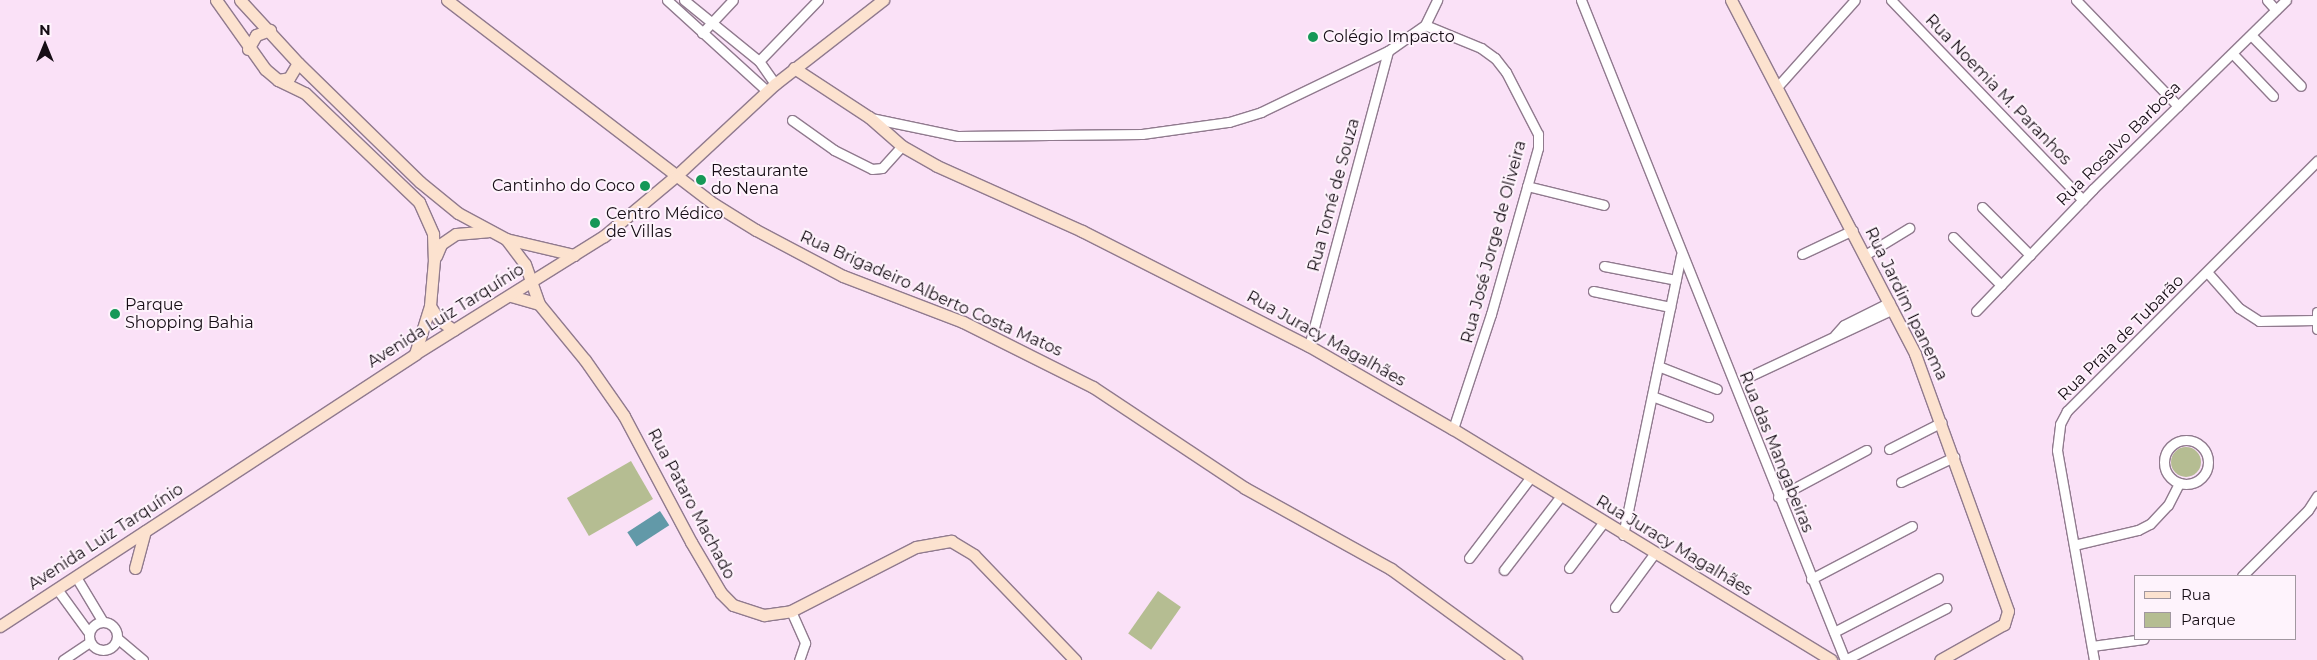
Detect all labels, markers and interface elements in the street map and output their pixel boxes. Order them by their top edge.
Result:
street label: Rua Noemia M. Paranhos [1921,11,2075,169]
north arrow [20,20,70,70]
text: N [39,21,51,39]
place label: Colégio Impacto [1323,27,1455,47]
marker: Colégio Impacto [1307,31,1319,43]
street label: Rua Rosalvo Barbosa [2053,78,2185,210]
street label: Rua Tomé de Souza [1304,116,1364,274]
street label: Rua José Jorge de Oliveira [1458,139,1530,345]
place label: Restaurante do Nena [711,161,808,199]
marker: Restaurante do Nena [695,174,707,186]
place label: Cantinho do Coco [492,176,635,196]
marker: Cantinho do Coco [639,180,651,192]
place label: Centro Médico de Villas [606,204,723,242]
marker: Centro Médico de Villas [588,216,602,230]
street label: Rua Jardim Ipanema [1861,224,1951,384]
street label: Rua Brigadeiro Alberto Costa Matos [797,227,1065,361]
street label: Avenida Luiz Tarquínio [364,260,528,372]
street label: Rua Praia de Tubarão [2054,271,2188,405]
street label: Rua Juracy Magalhães [1243,287,1409,391]
place label: Parque Shopping Bahia [125,295,254,333]
marker: Parque Shopping Bahia [109,308,121,320]
street label: Rua das Mangabeiras [1735,369,1817,535]
street label: Rua Pataro Machado [643,426,739,582]
street label: Avenida Luiz Tarquínio [25,480,187,594]
street label: Rua Juracy Magalhães [1592,492,1756,600]
legend [2134,575,2297,640]
text: Rua [2181,585,2211,604]
text: Parque [2181,610,2236,629]

